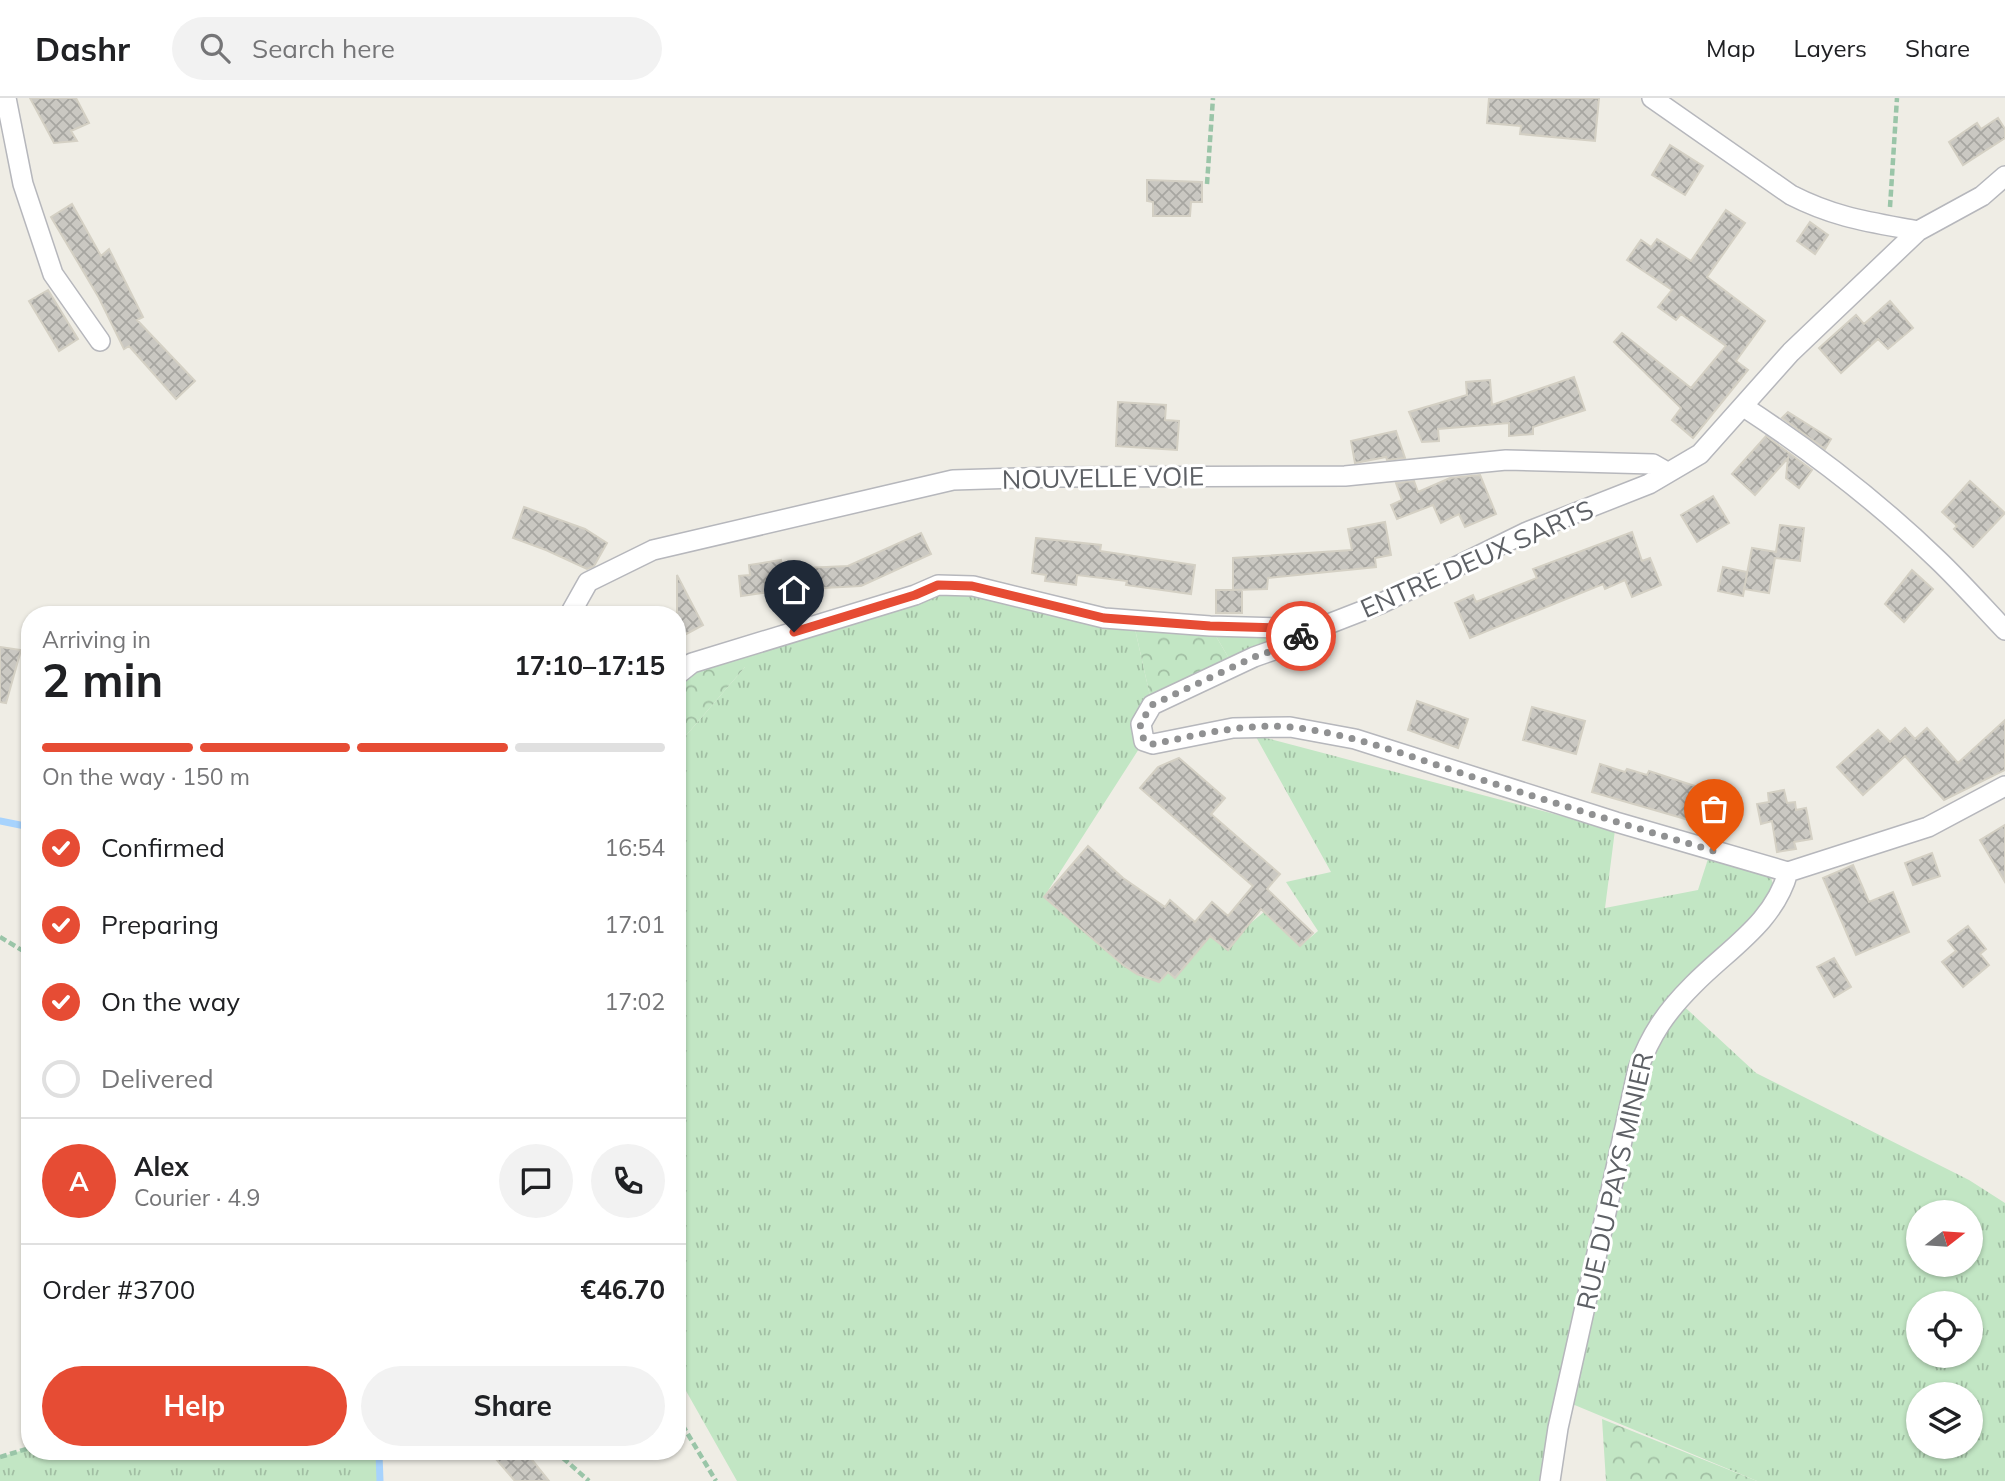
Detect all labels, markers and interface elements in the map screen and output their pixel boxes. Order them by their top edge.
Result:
search box [172,17,662,80]
text: Dashr [35,28,130,69]
icon: search [196,29,234,67]
text: Search here [252,32,395,65]
text: Map [1706,33,1755,63]
text: Layers [1793,33,1867,63]
text: Share [1905,33,1970,63]
street label: NOUVELLE VOIE [1002,459,1204,496]
street label: ENTRE DEUX SARTS [1355,492,1598,625]
pin [764,560,824,632]
icon: home [775,571,813,609]
courier [1266,601,1336,671]
icon: bike [1282,617,1320,655]
text: Arriving in [42,625,151,654]
text: 17:10–17:15 [514,649,665,682]
text: 2 min [42,651,163,709]
text: On the way · 150 m [42,762,250,791]
pin [1684,779,1744,851]
icon: bag [1695,790,1733,828]
icon: check [42,829,80,867]
text: Confirmed [101,831,225,864]
text: 16:54 [605,833,665,862]
icon: check [42,906,80,944]
text: Preparing [101,908,219,941]
text: 17:01 [605,910,665,939]
icon: check [42,983,80,1021]
text: On the way [101,985,240,1018]
text: 17:02 [605,987,665,1016]
street label: RUE DU PAYS MINIER [1569,1049,1660,1313]
text: Delivered [101,1062,214,1095]
button: chat [499,1144,573,1218]
button: phone [591,1144,665,1218]
text: Alex [134,1150,189,1183]
text: A [69,1165,89,1198]
text: Courier · 4.9 [134,1183,260,1212]
north arrow [1906,1200,1983,1278]
map controls [1906,1200,1983,1459]
text: Order #3700 [42,1273,195,1306]
text: €46.70 [581,1273,665,1306]
button: locate [1906,1291,1983,1368]
button: Help [42,1366,347,1446]
button: Share [361,1366,665,1446]
button: layers [1906,1382,1983,1459]

